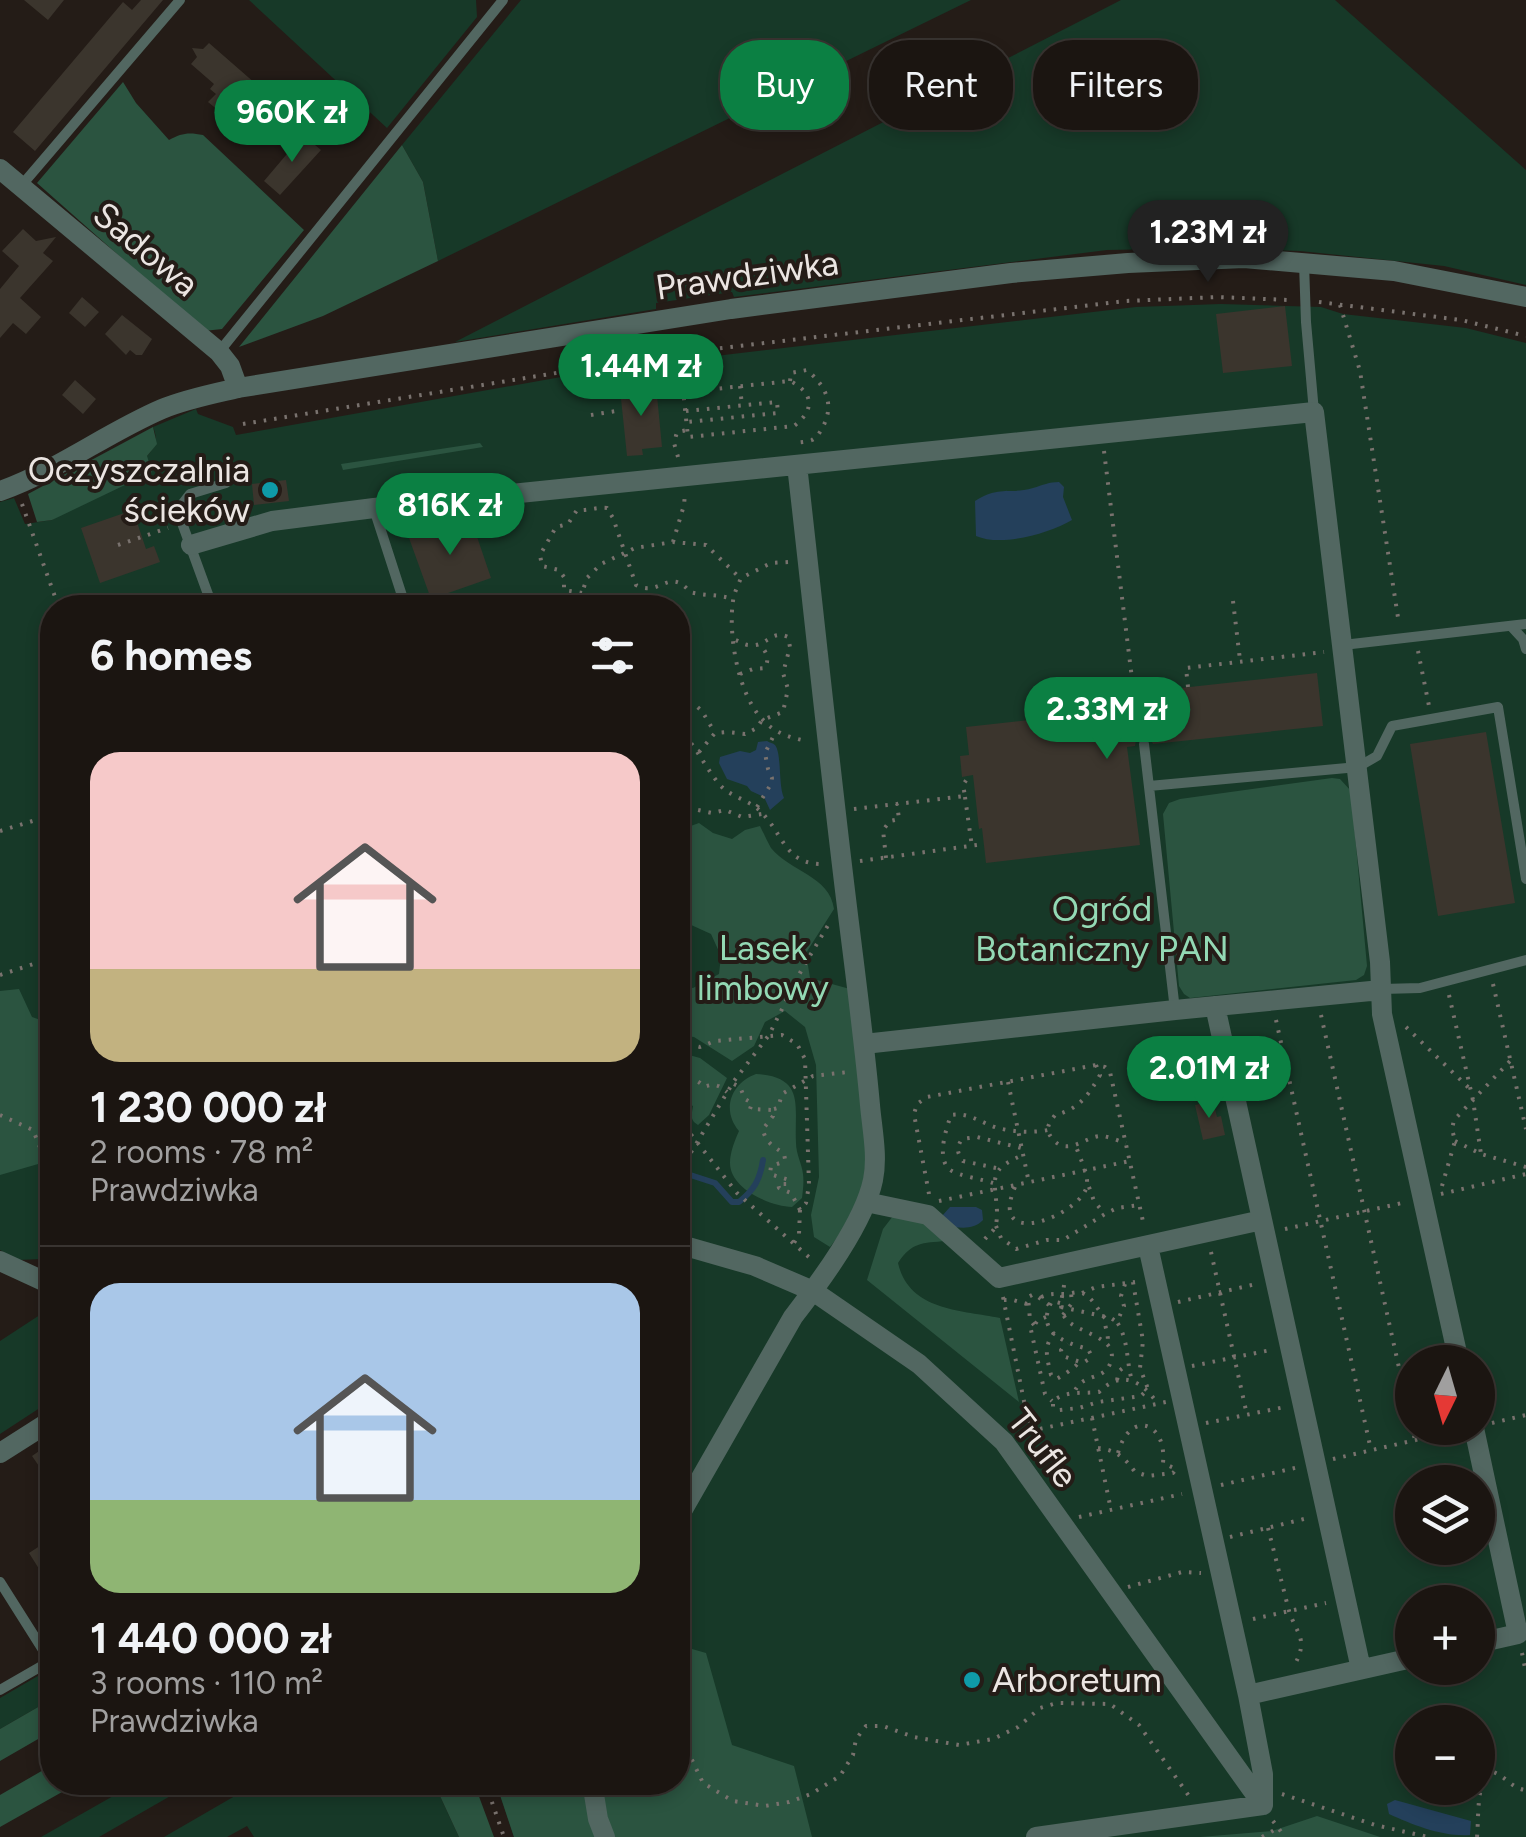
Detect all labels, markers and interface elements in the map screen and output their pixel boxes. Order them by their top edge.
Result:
chip: Buy [720,40,849,130]
chip: Rent [869,40,1013,130]
chip: Filters [1033,40,1198,130]
pin: 960K zł [200,80,384,165]
text: 960K zł [236,93,348,131]
street label: Sadowa [85,193,207,305]
pin: 1.23M zł [1105,200,1311,285]
text: 1.23M zł [1149,213,1267,251]
street label: Prawdziwka [653,241,841,309]
pin: 1.44M zł [538,334,744,419]
text: 1.44M zł [580,347,702,385]
place label: Oczyszczalnia ścieków [28,449,251,531]
pin: 816K zł [358,473,542,558]
marker: Oczyszczalnia ścieków [259,479,281,501]
text: 816K zł [398,486,503,524]
icon: filters [585,628,640,683]
text: 6 homes [90,630,252,681]
pin: 2.33M zł [1004,677,1210,762]
text: 2.33M zł [1046,690,1168,728]
icon: home [275,817,455,997]
park label: Ogród Botaniczny PAN [975,888,1229,970]
park label: Lasek limbowy [697,927,829,1009]
pin: 2.01M zł [1106,1036,1312,1121]
text: 2.01M zł [1149,1049,1269,1087]
text: 1 230 000 zł [90,1082,326,1133]
text: 2 rooms · 78 m² [90,1133,313,1171]
text: Prawdziwka [90,1171,258,1209]
north arrow [1395,1345,1495,1445]
map controls [1395,1345,1495,1805]
icon: home [275,1348,455,1528]
street label: Trufle [999,1400,1087,1496]
button: layers [1395,1465,1495,1565]
button: + [1395,1585,1495,1685]
text: 1 440 000 zł [90,1613,332,1664]
place label: Arboretum [992,1659,1162,1701]
text: 3 rooms · 110 m² [90,1664,323,1702]
marker: Arboretum [961,1669,983,1691]
text: Prawdziwka [90,1702,258,1740]
button: − [1395,1705,1495,1805]

